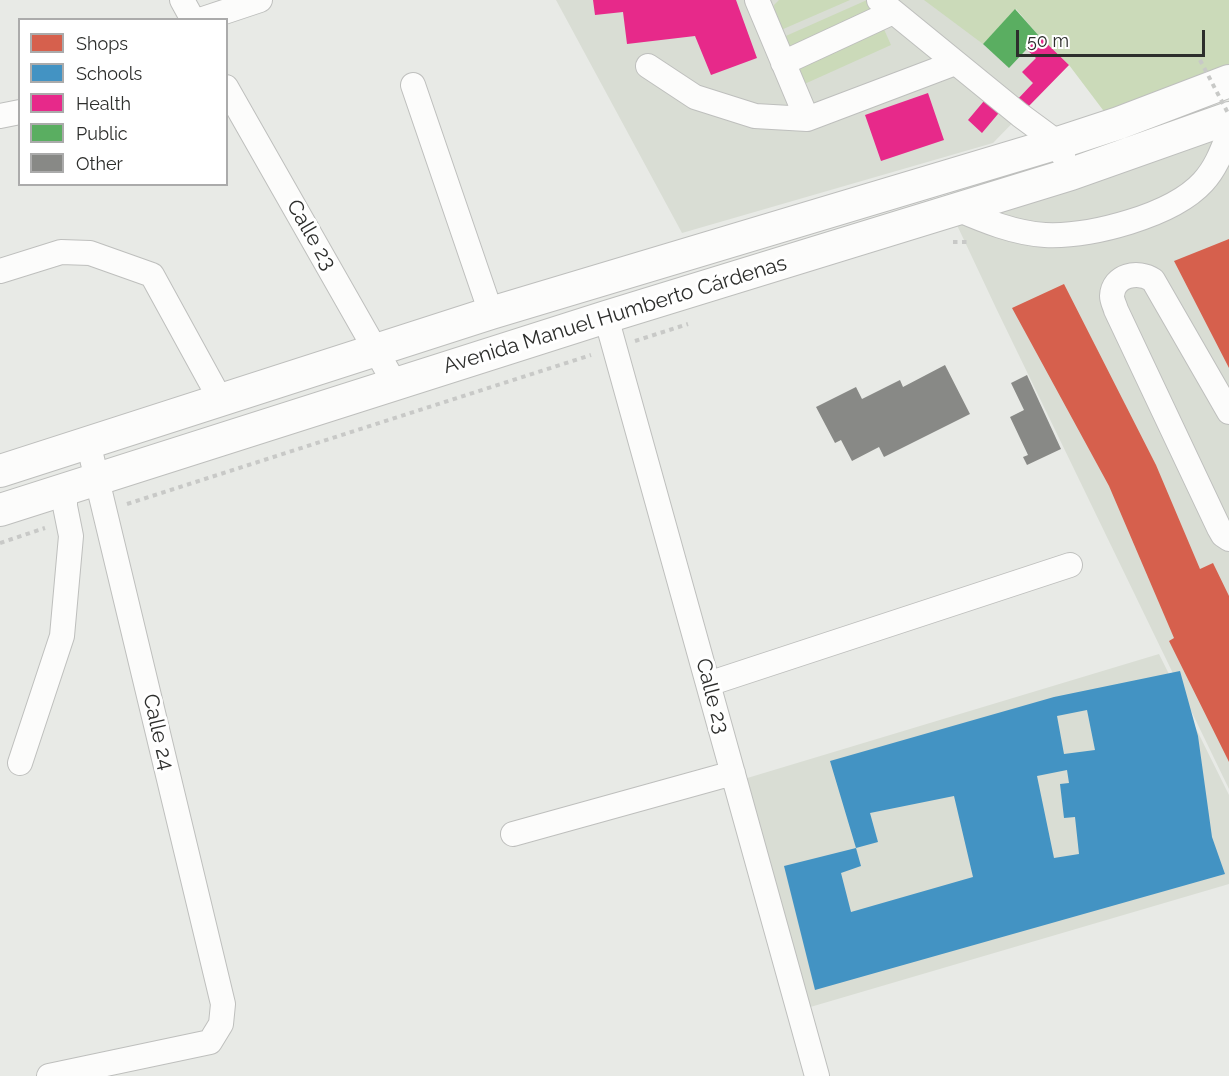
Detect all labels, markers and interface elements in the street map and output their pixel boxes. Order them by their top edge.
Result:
legend [18,18,228,186]
scale bar [1019,18,1208,56]
text: 50 m [1027,30,1069,51]
text: Shops [76,33,128,54]
text: Schools [76,63,142,84]
text: Health [76,93,131,114]
text: Public [76,123,128,144]
text: Other [76,153,123,174]
street label: Calle 23 [281,195,341,275]
street label: Avenida Manuel Humberto Cárdenas [440,251,790,379]
street label: Calle 23 [690,655,734,737]
street label: Calle 24 [137,691,179,773]

